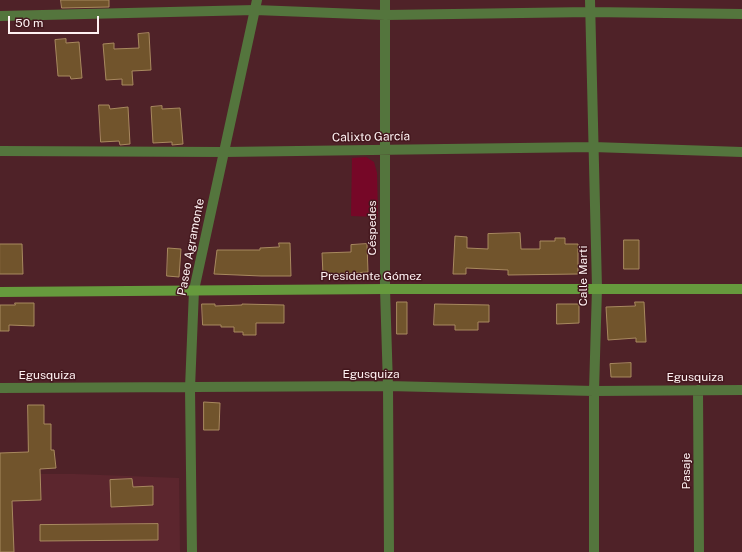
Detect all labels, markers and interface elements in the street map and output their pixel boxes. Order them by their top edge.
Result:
scale bar [10,8,101,34]
text: 50 m [15,16,43,30]
street label: Calixto García [332,129,410,145]
street label: Paseo Agramonte [175,197,207,297]
street label: Céspedes [365,200,379,256]
street label: Calle Marti [576,246,590,306]
street label: Presidente Gómez [320,269,422,283]
street label: Egusquiza [342,367,400,381]
street label: Egusquiza [18,368,76,382]
street label: Egusquiza [666,370,724,384]
street label: Pasaje [679,453,693,489]

